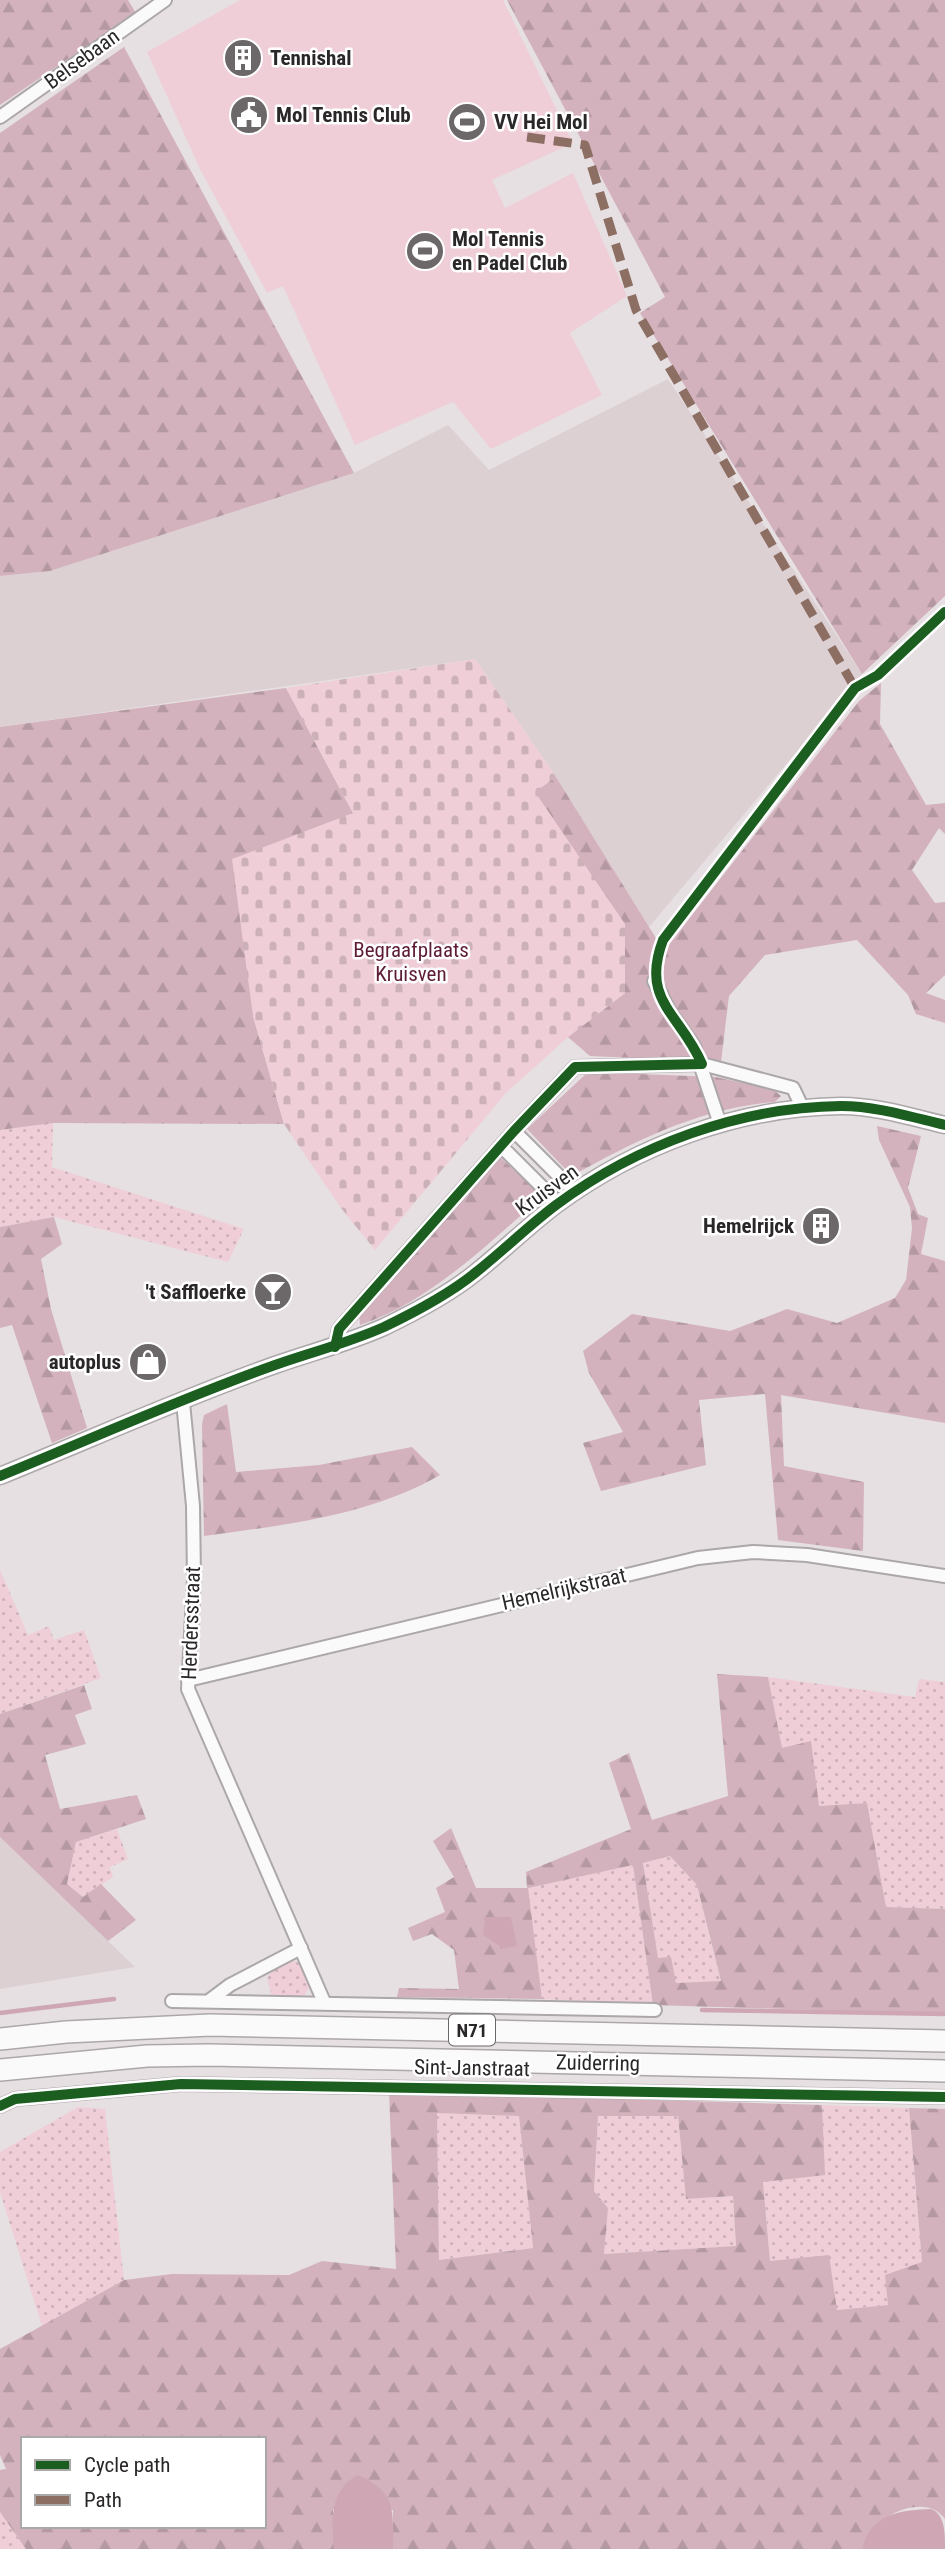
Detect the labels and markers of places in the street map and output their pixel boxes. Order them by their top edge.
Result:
building icon: Tennishal [222,37,264,79]
place label: Tennishal [270,46,352,70]
public building icon: Mol Tennis Club [228,94,270,136]
sports icon: VV Hei Mol [446,101,488,143]
place label: Mol Tennis Club [276,103,411,127]
place label: VV Hei Mol [494,110,588,134]
place label: Mol Tennis en Padel Club [452,227,568,275]
sports icon: Mol Tennis en Padel Club [404,230,446,272]
building icon: Hemelrijck [800,1205,842,1247]
place label: Hemelrijck [703,1214,795,1238]
bar icon: 't Saffloerke [252,1271,294,1313]
place label: 't Saffloerke [146,1280,246,1304]
shop icon: autoplus [127,1341,169,1383]
place label: autoplus [49,1350,121,1374]

